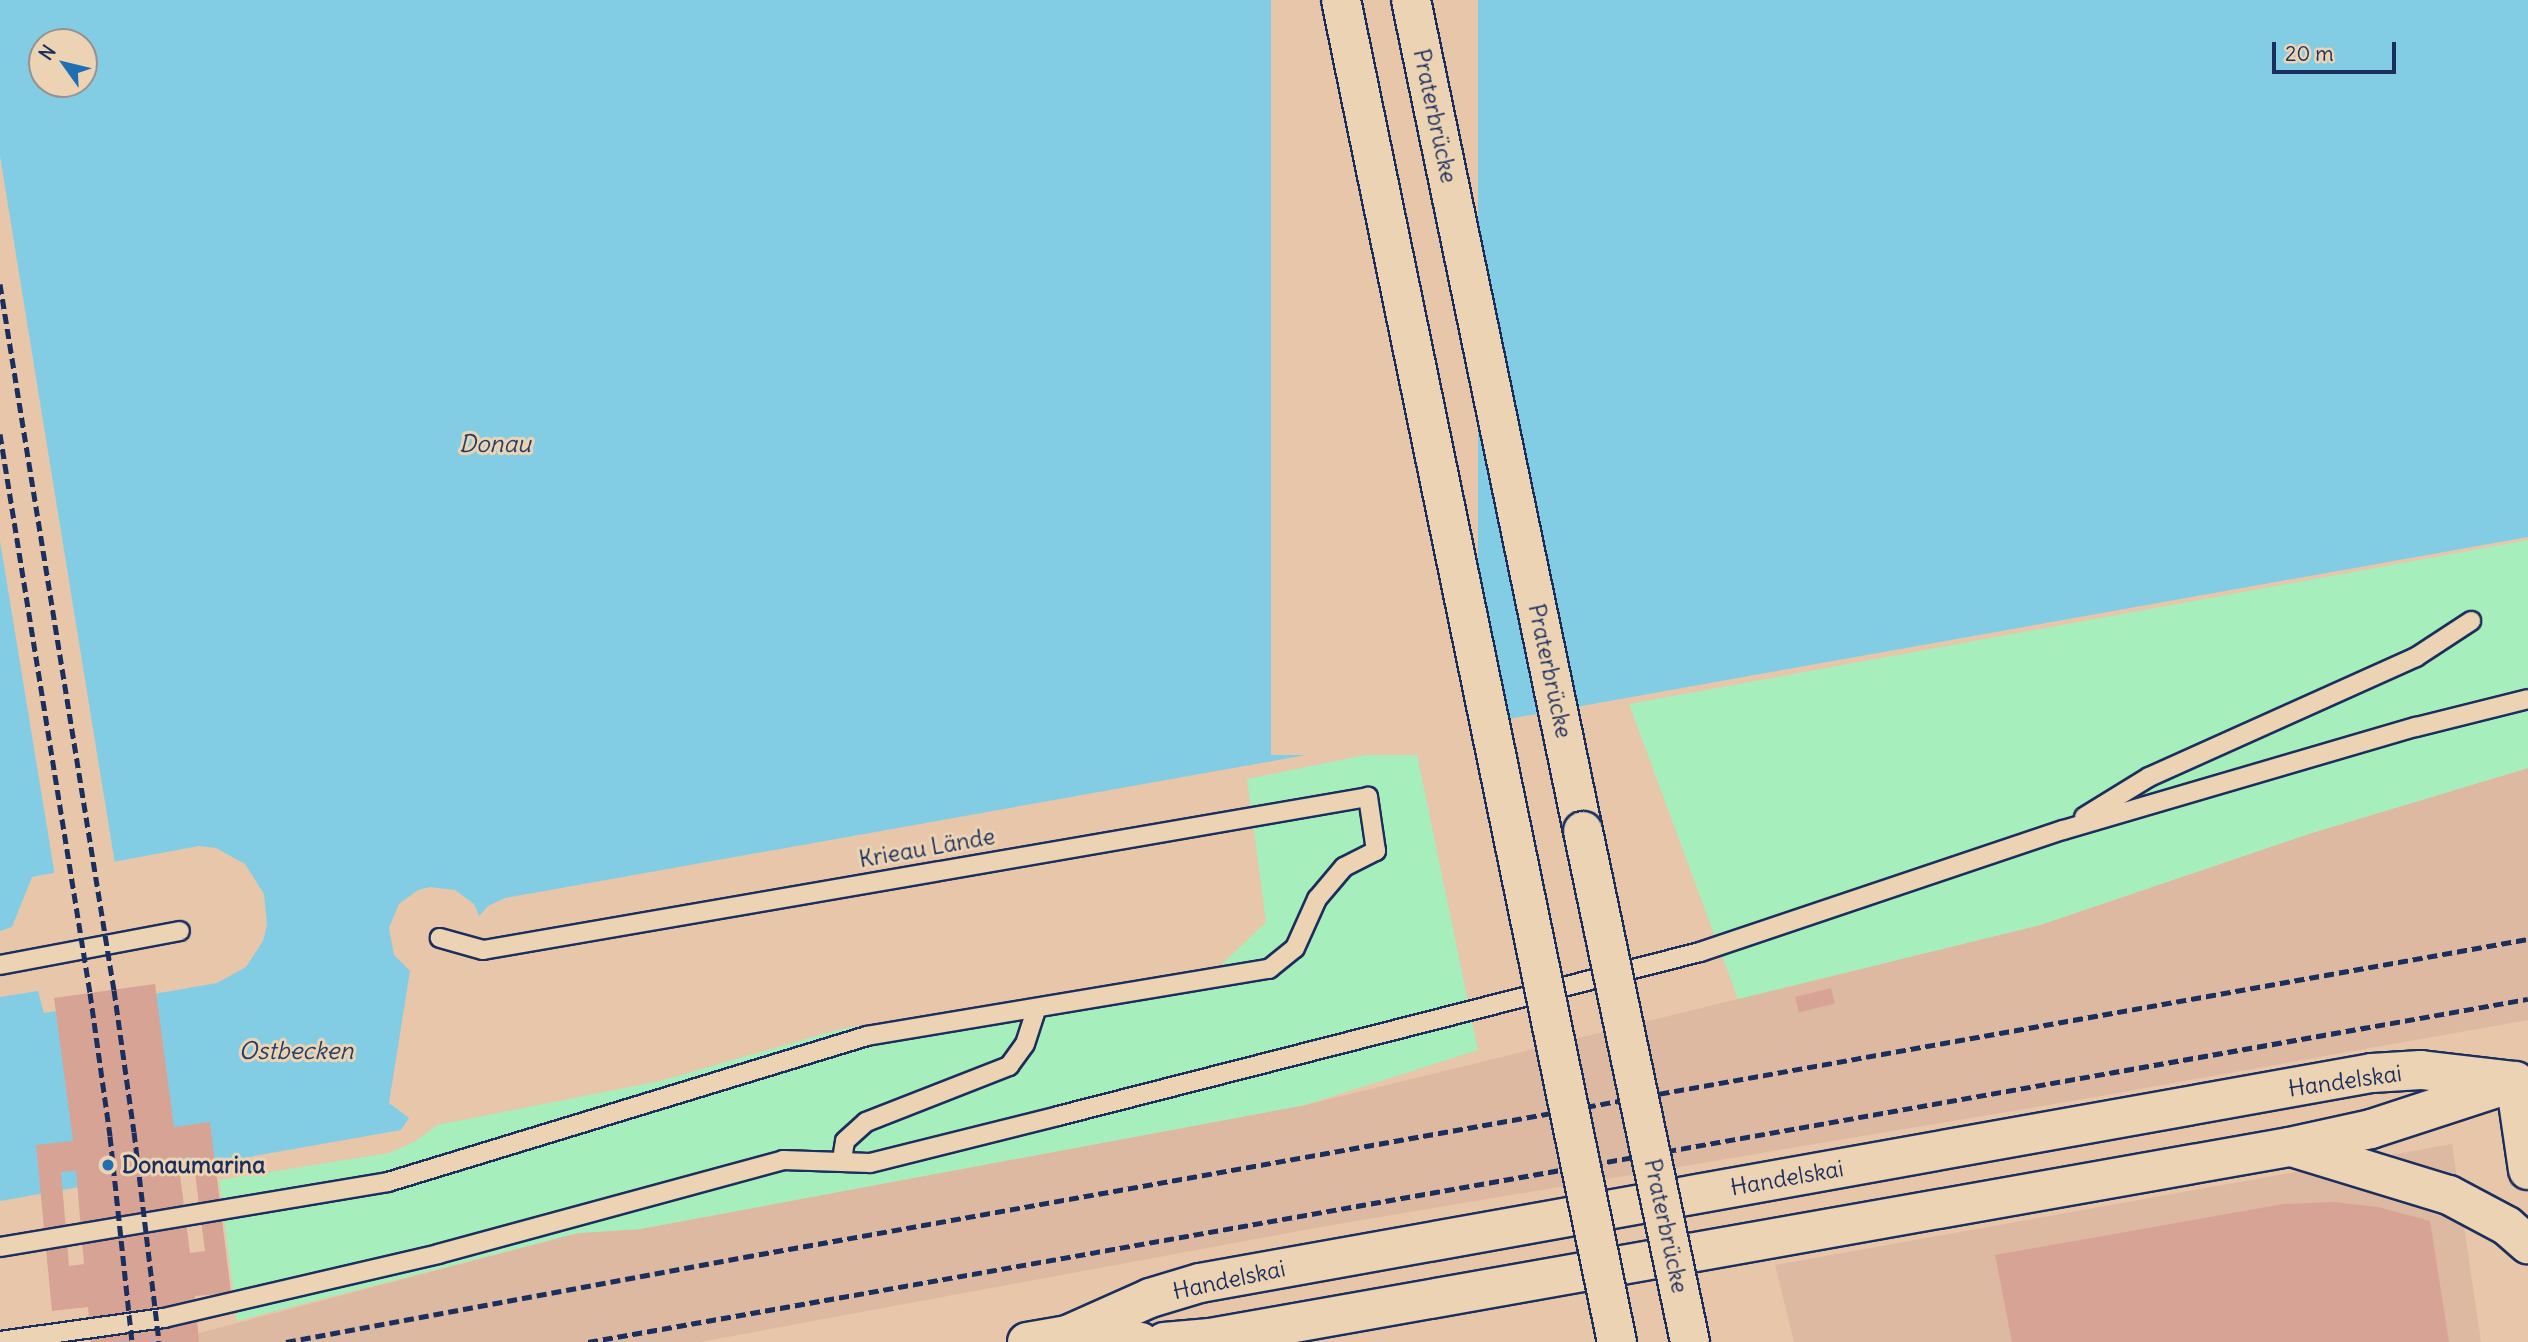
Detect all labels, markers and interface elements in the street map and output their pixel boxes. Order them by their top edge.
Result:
north arrow [28,28,98,98]
scale bar [2276,28,2400,72]
text: N [34,40,61,65]
text: 20 m [2285,40,2334,67]
street label: Praterbrücke [1407,46,1463,186]
water label: Donau [459,430,531,458]
street label: Praterbrücke [1522,601,1578,741]
street label: Krieau Lände [857,822,997,874]
water label: Ostbecken [239,1037,353,1065]
street label: Handelskai [2287,1059,2403,1103]
place label: Donaumarina [122,1151,265,1179]
street label: Handelskai [1728,1154,1846,1202]
street label: Praterbrücke [1638,1156,1694,1296]
marker: Donaumarina [100,1157,116,1173]
street label: Handelskai [1170,1255,1288,1305]

